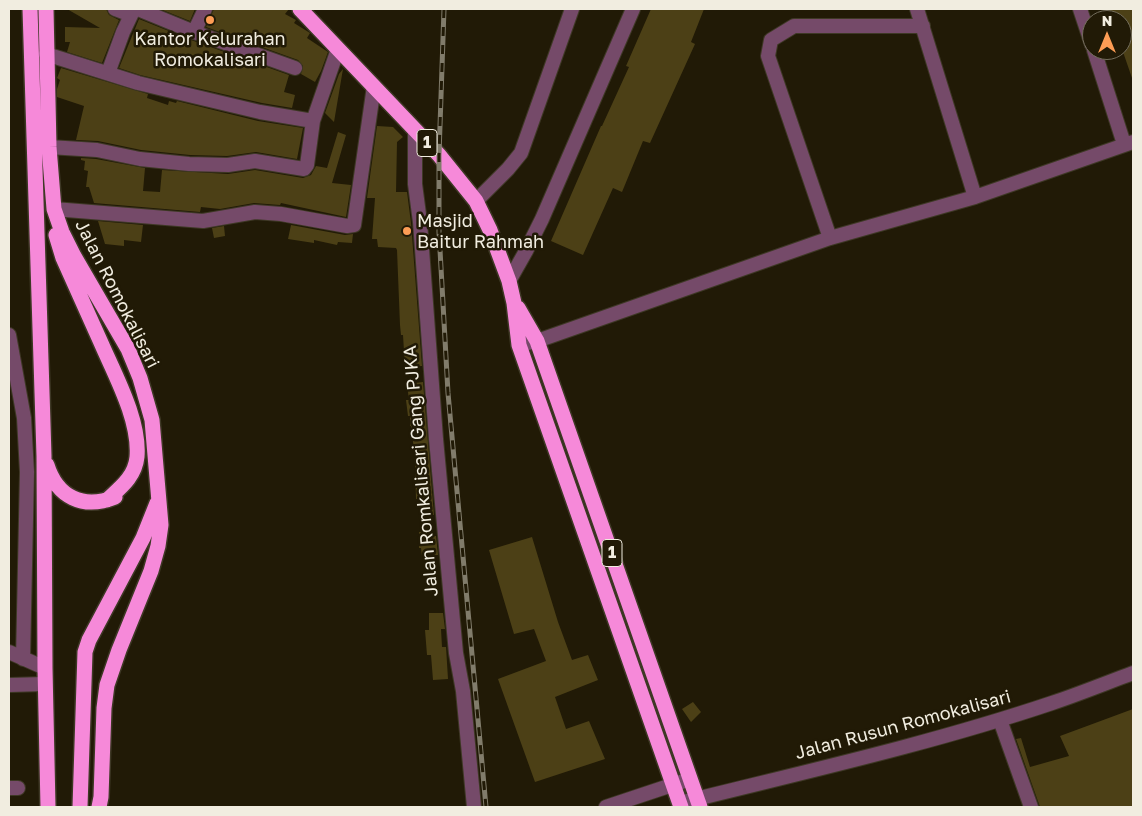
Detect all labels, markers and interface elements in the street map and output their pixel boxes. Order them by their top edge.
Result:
north arrow [1082,10,1132,60]
text: N [1102,12,1112,29]
marker: Kantor Kelurahan Romokalisari [204,14,216,26]
place label: Kantor Kelurahan Romokalisari [134,28,286,70]
road number: 1 [417,130,437,156]
place label: Masjid Baitur Rahmah [417,210,544,252]
street label: Jalan Romokalisari [70,216,164,372]
marker: Masjid Baitur Rahmah [401,225,413,237]
street label: Jalan Romkalisari Gang PJKA [399,344,443,598]
road number: 1 [602,540,622,566]
street label: Jalan Rusun Romokalisari [793,686,1013,764]

